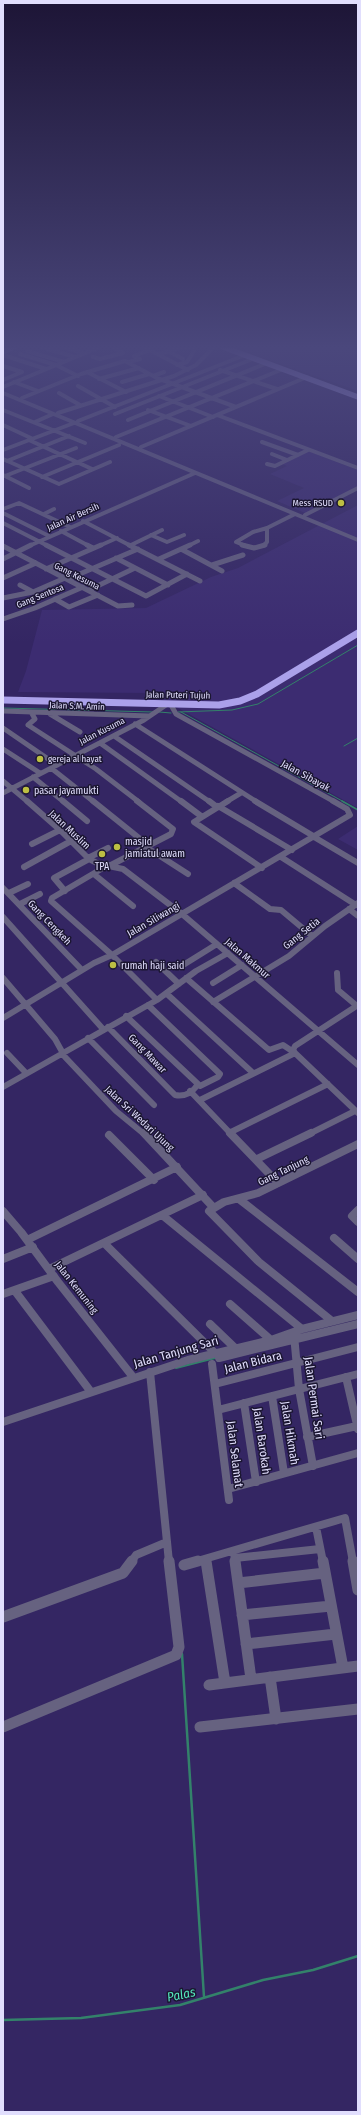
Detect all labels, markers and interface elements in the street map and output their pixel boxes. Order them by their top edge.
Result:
place label: Mess RSUD [293,498,333,508]
marker: Mess RSUD [336,498,346,508]
street label: Jalan Air Bersih [45,501,101,533]
street label: Gang Kesuma [53,560,102,592]
street label: Gang Sentosa [15,582,66,610]
street label: Jalan Puteri Tujuh [146,689,211,701]
street label: Jalan S.M. Amin [49,700,105,712]
street label: Jalan Kusuma [78,715,127,747]
marker: gereja al hayat [35,754,45,764]
place label: gereja al hayat [48,754,102,764]
street label: Jalan Sibayak [279,758,332,794]
marker: pasar jayamukti [21,785,31,795]
place label: pasar jayamukti [34,785,99,797]
street label: Jalan Muslim [46,808,92,852]
place label: masjid jamiatul awam [124,836,185,860]
marker: masjid jamiatul awam [112,842,122,852]
marker: TPA [97,849,107,859]
place label: TPA [95,861,110,873]
street label: Gang Cengkeh [25,898,74,948]
street label: Jalan Siliwangi [125,900,182,940]
street label: Gang Setia [281,915,322,952]
street label: Jalan Makmur [222,936,273,982]
marker: rumah haji said [108,960,118,970]
place label: rumah haji said [121,960,184,972]
street label: Gang Mawar [126,1032,169,1076]
street label: Jalan Sri Wedari Ujung [102,1083,177,1154]
street label: Gang Tanjung [256,1153,311,1188]
street label: Jalan Kemuning [52,1259,101,1317]
street label: Jalan Tanjung Sari [132,1333,220,1371]
street label: Jalan Bidara [223,1348,283,1376]
street label: Jalan Permai Sari [301,1356,327,1440]
street label: Jalan Hikmah [278,1400,302,1466]
street label: Jalan Barokah [250,1407,274,1475]
street label: Jalan Selamat [224,1420,246,1488]
water label: Palas [166,1984,197,2005]

